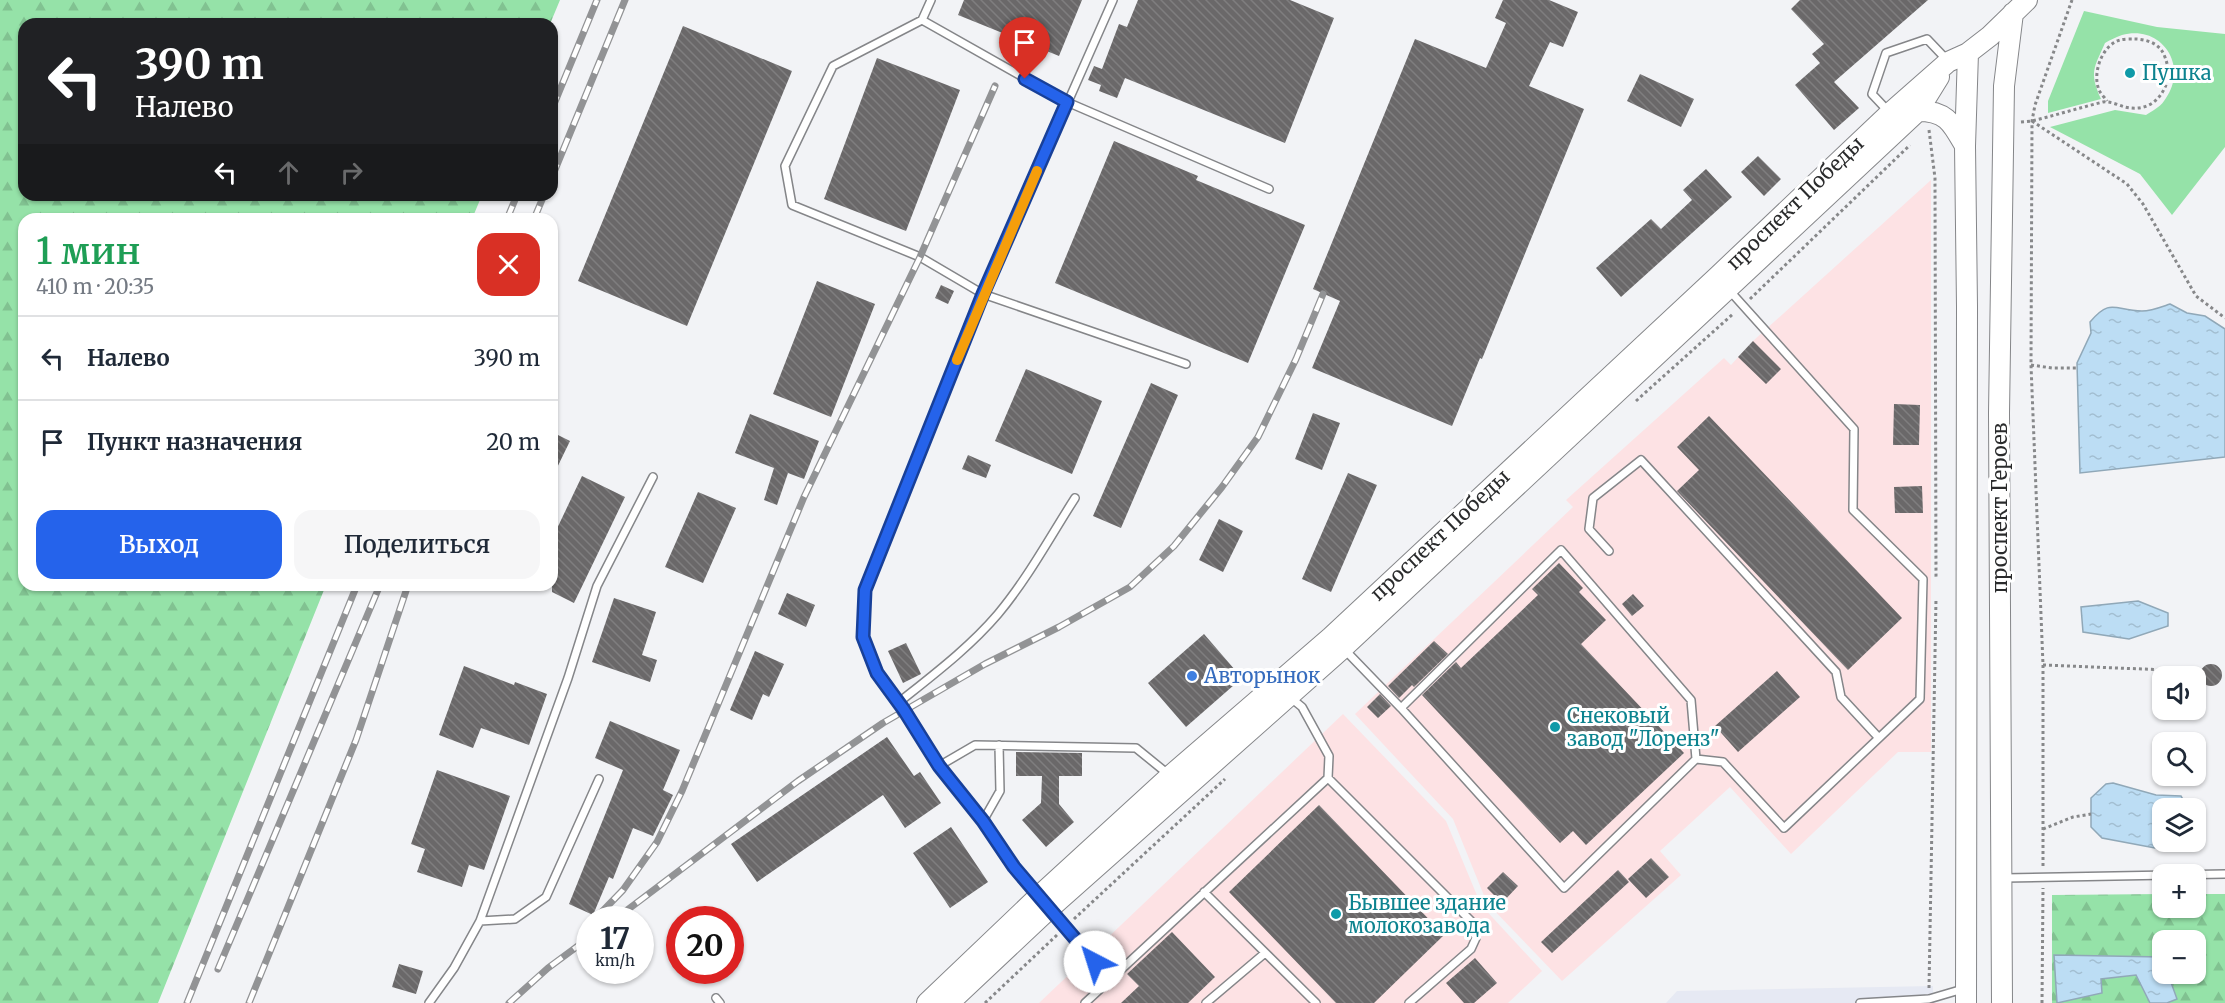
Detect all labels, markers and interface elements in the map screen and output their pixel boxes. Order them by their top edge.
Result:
pin [999,17,1050,79]
icon: arrive [1008,26,1041,59]
text: 390 m [135,38,264,90]
icon: left [36,42,114,120]
place label: Пушка [2142,60,2212,85]
marker: Пушка [2123,66,2137,80]
text: Налево [135,90,233,124]
street label: проспект Победы [1721,131,1869,275]
icon: left [209,156,242,189]
icon: ahead [272,156,305,189]
icon: right [335,156,368,189]
text: 1 мин [36,229,140,274]
button: close [477,233,540,296]
text: 410 m · 20:35 [36,274,155,299]
icon: left [36,342,69,375]
text: Налево [87,344,170,372]
text: 390 m [473,344,540,372]
street label: проспект Героев [1987,422,2012,593]
icon: arrive [36,426,69,459]
text: Пункт назначения [87,428,302,456]
text: 20 m [486,428,540,456]
street label: проспект Победы [1365,464,1514,606]
button: Выход [36,510,282,579]
button: Поделиться [294,510,540,579]
place label: Авторынок [1203,663,1321,688]
map controls [2152,666,2206,984]
button: sound [2152,666,2206,720]
marker: Авторынок [1185,669,1199,683]
place label: Снековый завод "Лоренз" [1567,703,1720,751]
marker: Снековый завод "Лоренз" [1548,720,1562,734]
button: search [2152,732,2206,786]
button: layers [2152,798,2206,852]
button: + [2152,864,2206,918]
place label: Бывшее здание молокозавода [1348,890,1506,938]
speed limit sign: 20 [666,906,744,984]
marker: Бывшее здание молокозавода [1329,907,1343,921]
text: 17 [600,919,630,957]
position arrow [1063,930,1127,994]
button: − [2152,930,2206,984]
text: km/h [595,951,635,970]

